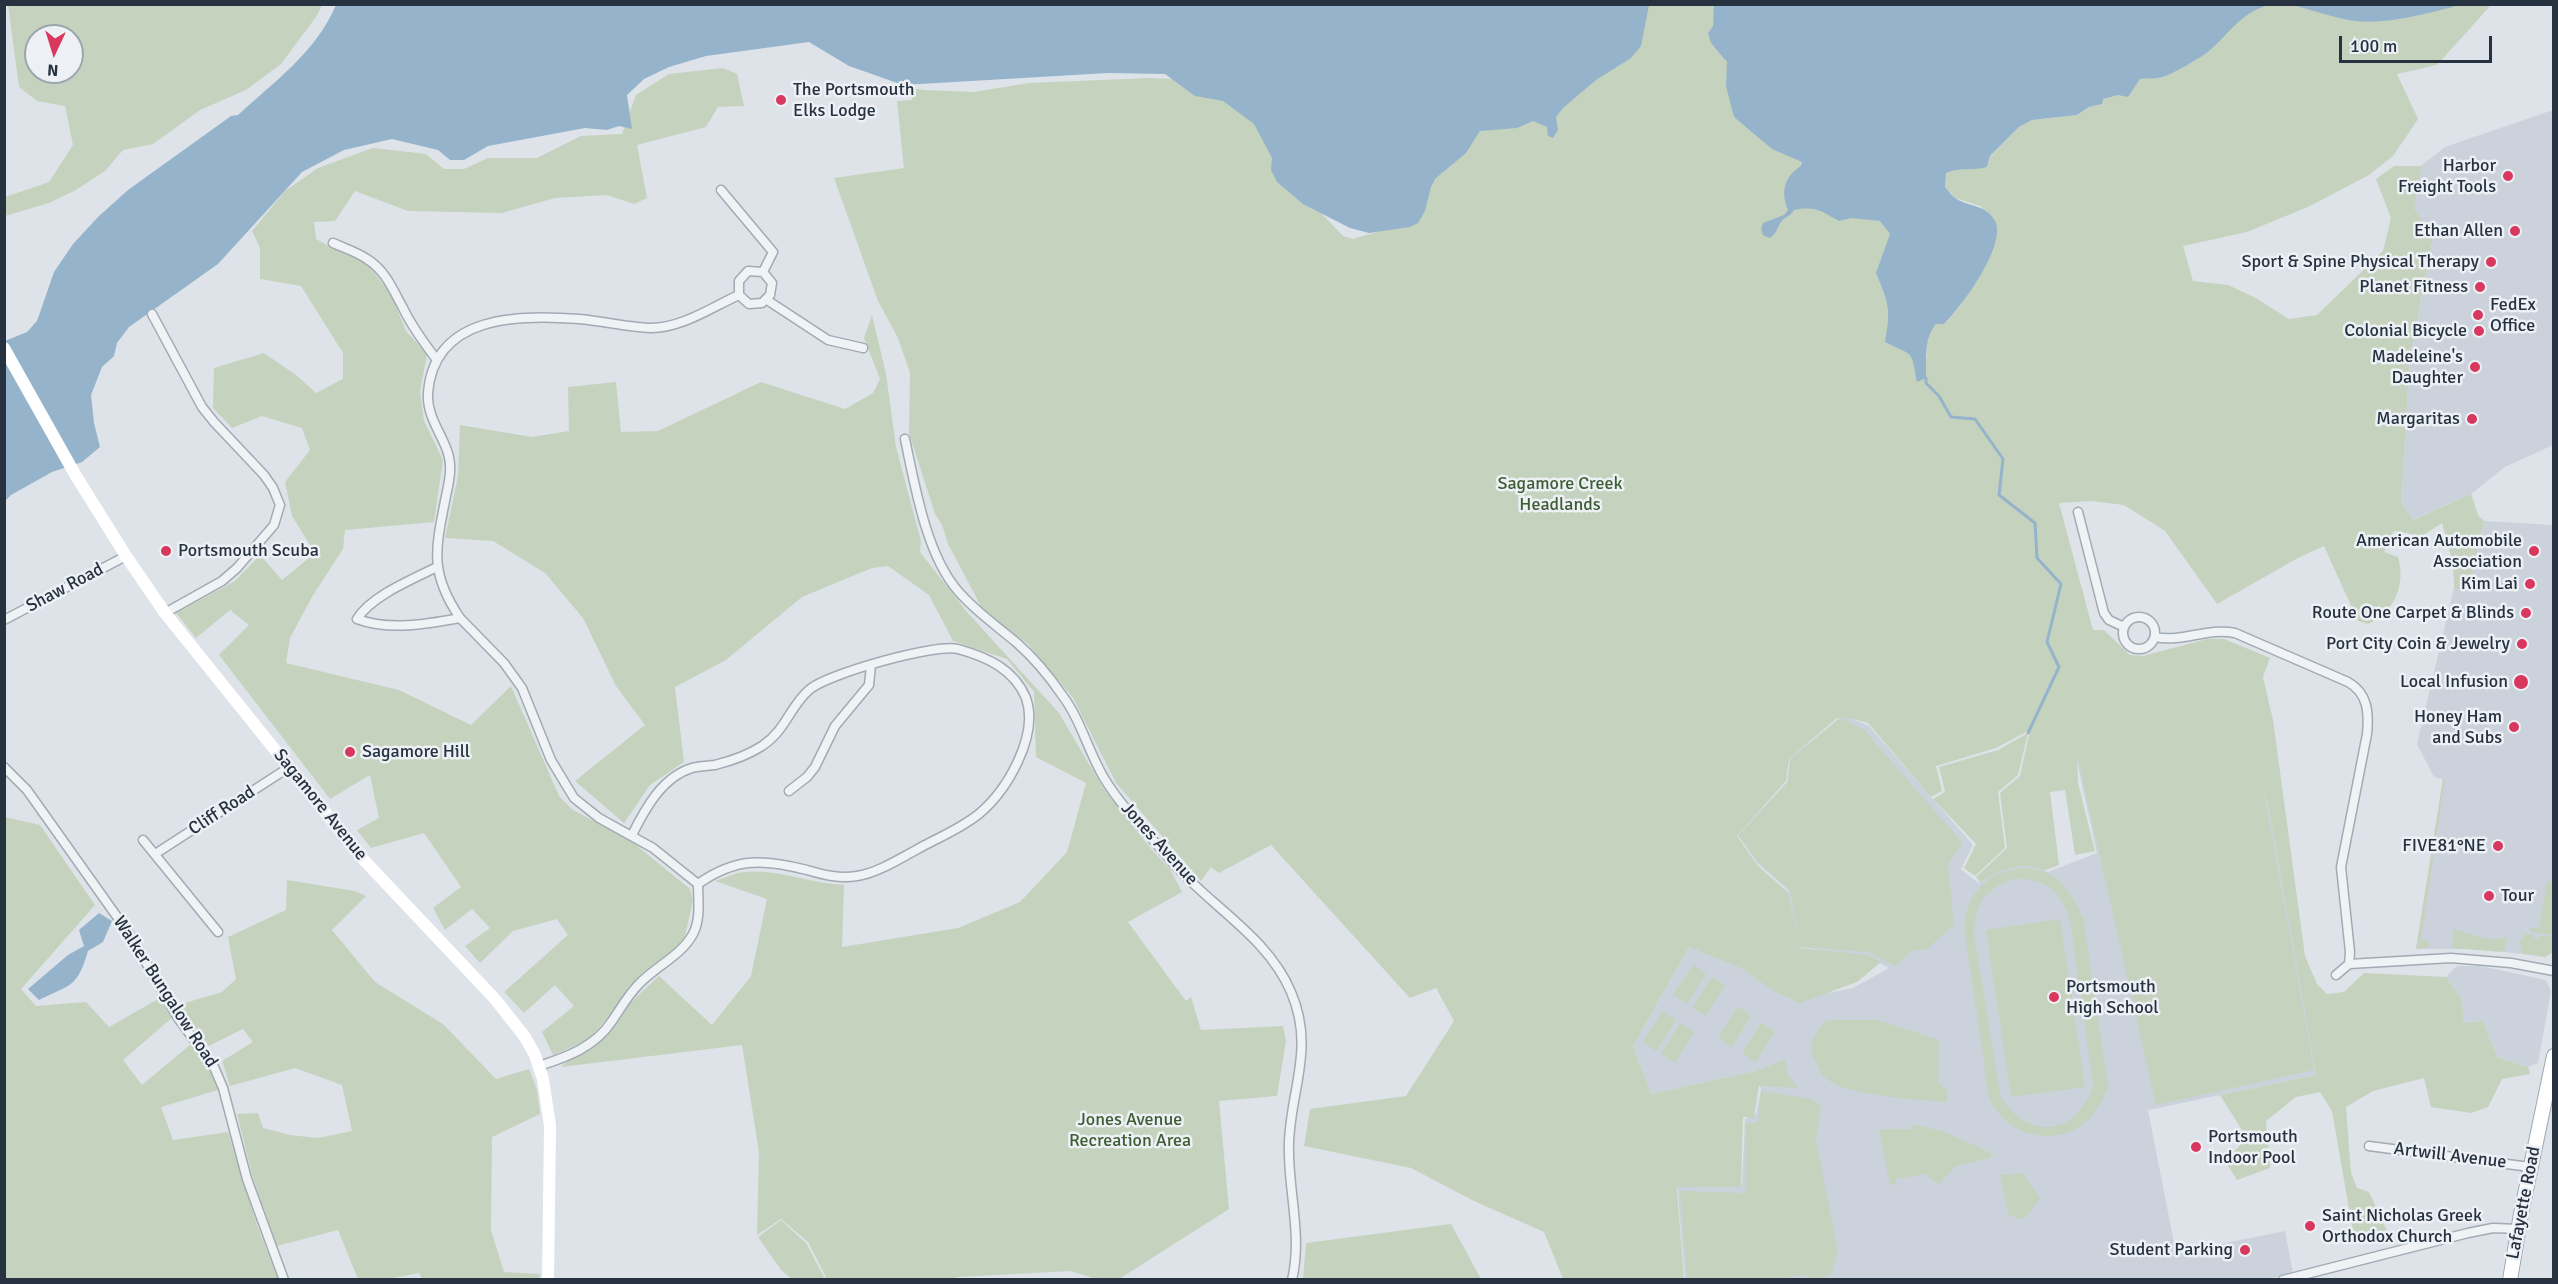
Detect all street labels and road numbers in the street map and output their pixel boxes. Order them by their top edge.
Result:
street label: Shaw Road [23,559,107,617]
street label: Sagamore Avenue [269,745,371,865]
street label: Cliff Road [185,782,259,840]
street label: Jones Avenue [1116,798,1202,890]
street label: Walker Bungalow Road [108,912,222,1072]
street label: Artwill Avenue [2393,1138,2507,1174]
street label: Lafayette Road [2502,1145,2546,1261]

